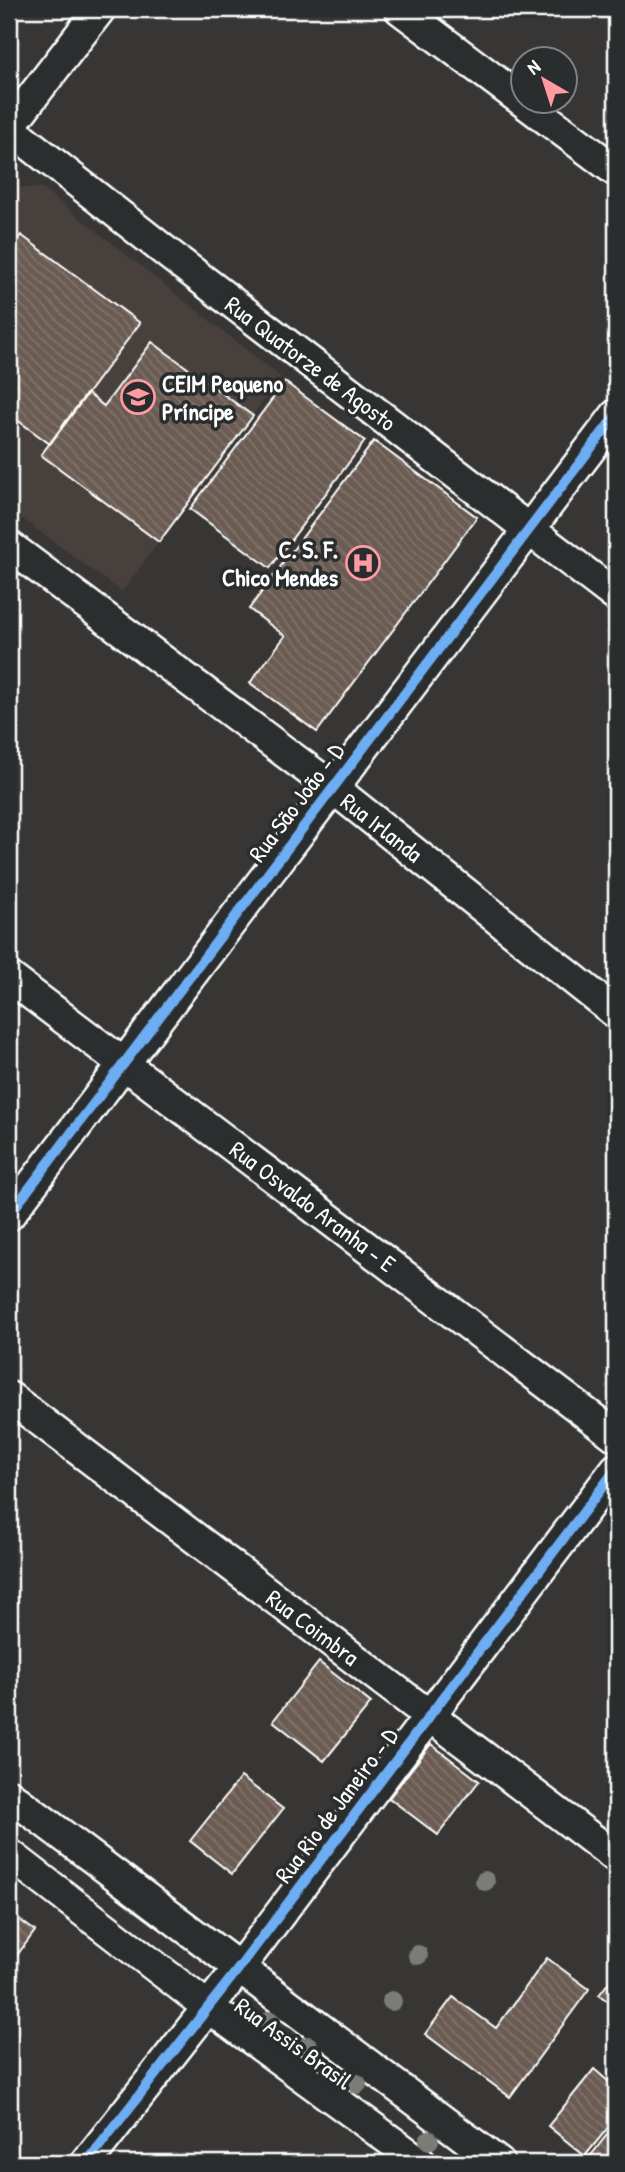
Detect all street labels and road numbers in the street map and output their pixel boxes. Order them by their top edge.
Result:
street label: Rua Quatorze de Agosto [219,288,403,438]
street label: Rua São João - D [241,736,352,868]
street label: Rua Irlanda [334,785,430,869]
street label: Rua Osvaldo Aranha - E [224,1133,403,1279]
street label: Rua Coimbra [260,1582,366,1672]
street label: Rua Rio de Janeiro - D [267,1720,405,1889]
street label: Rua Assis Brasil [229,1990,360,2097]

